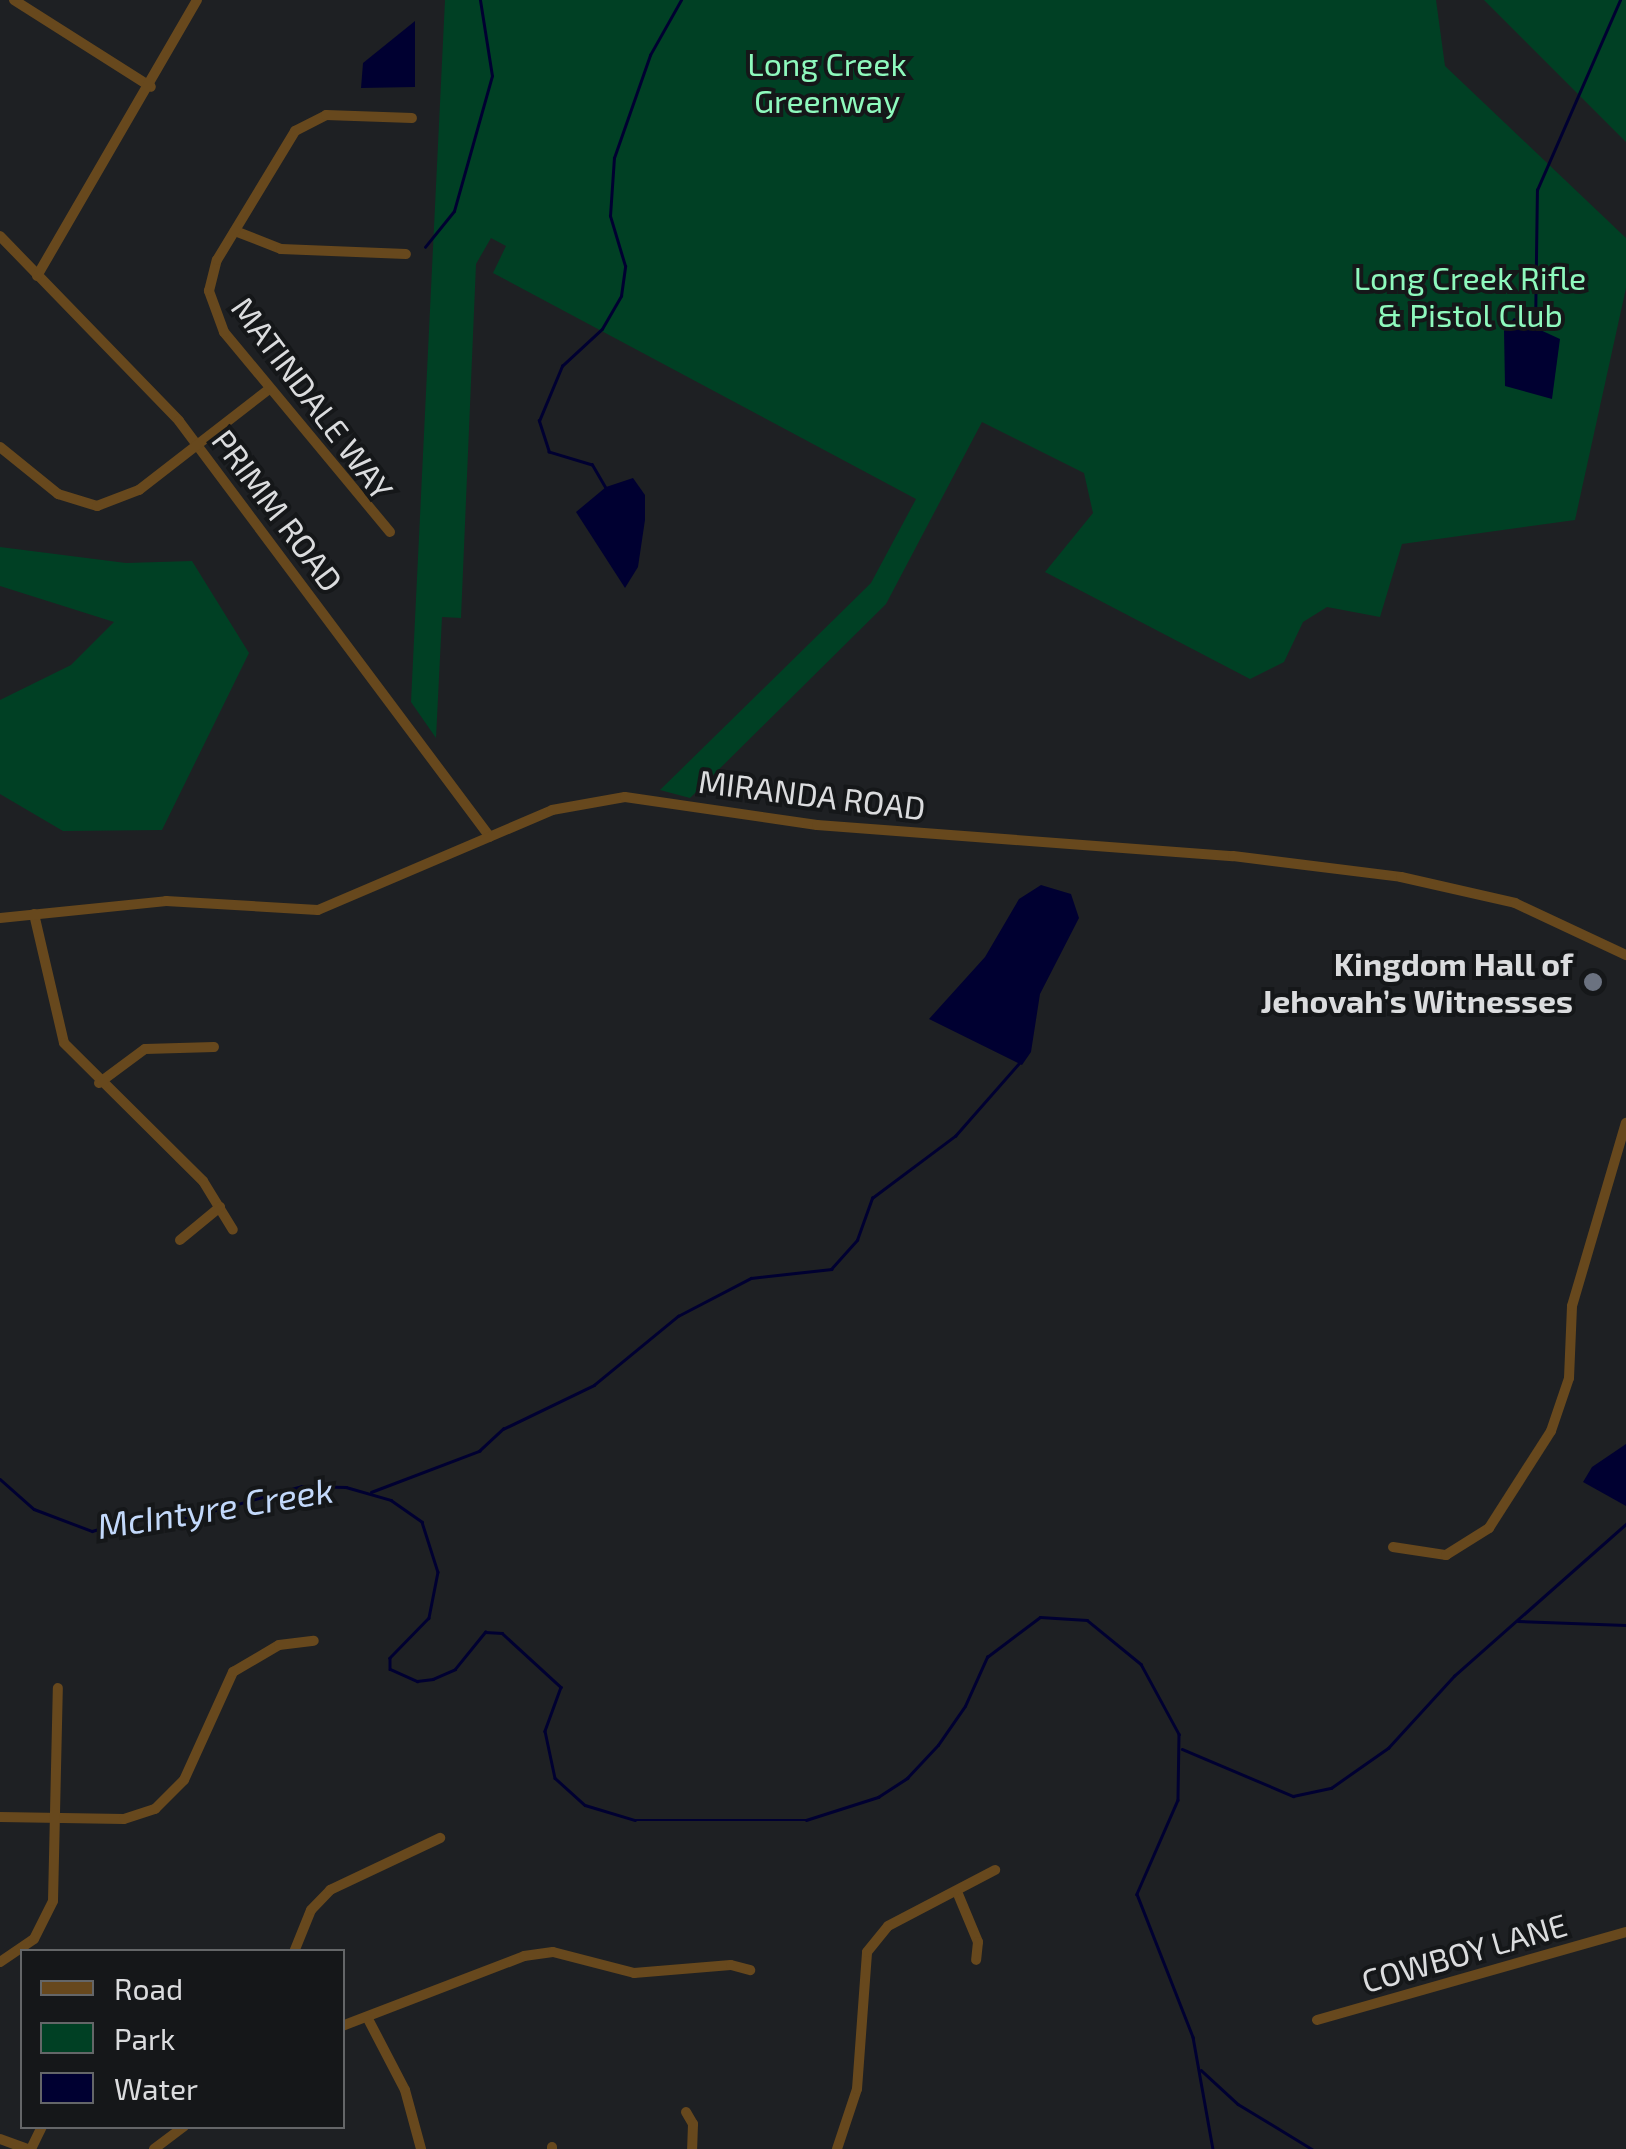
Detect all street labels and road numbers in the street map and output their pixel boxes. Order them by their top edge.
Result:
street label: MATINDALE WAY [224,289,402,507]
street label: PRIMM ROAD [205,422,351,598]
street label: MIRANDA ROAD [696,761,928,827]
street label: COWBOY LANE [1357,1904,1571,2000]

